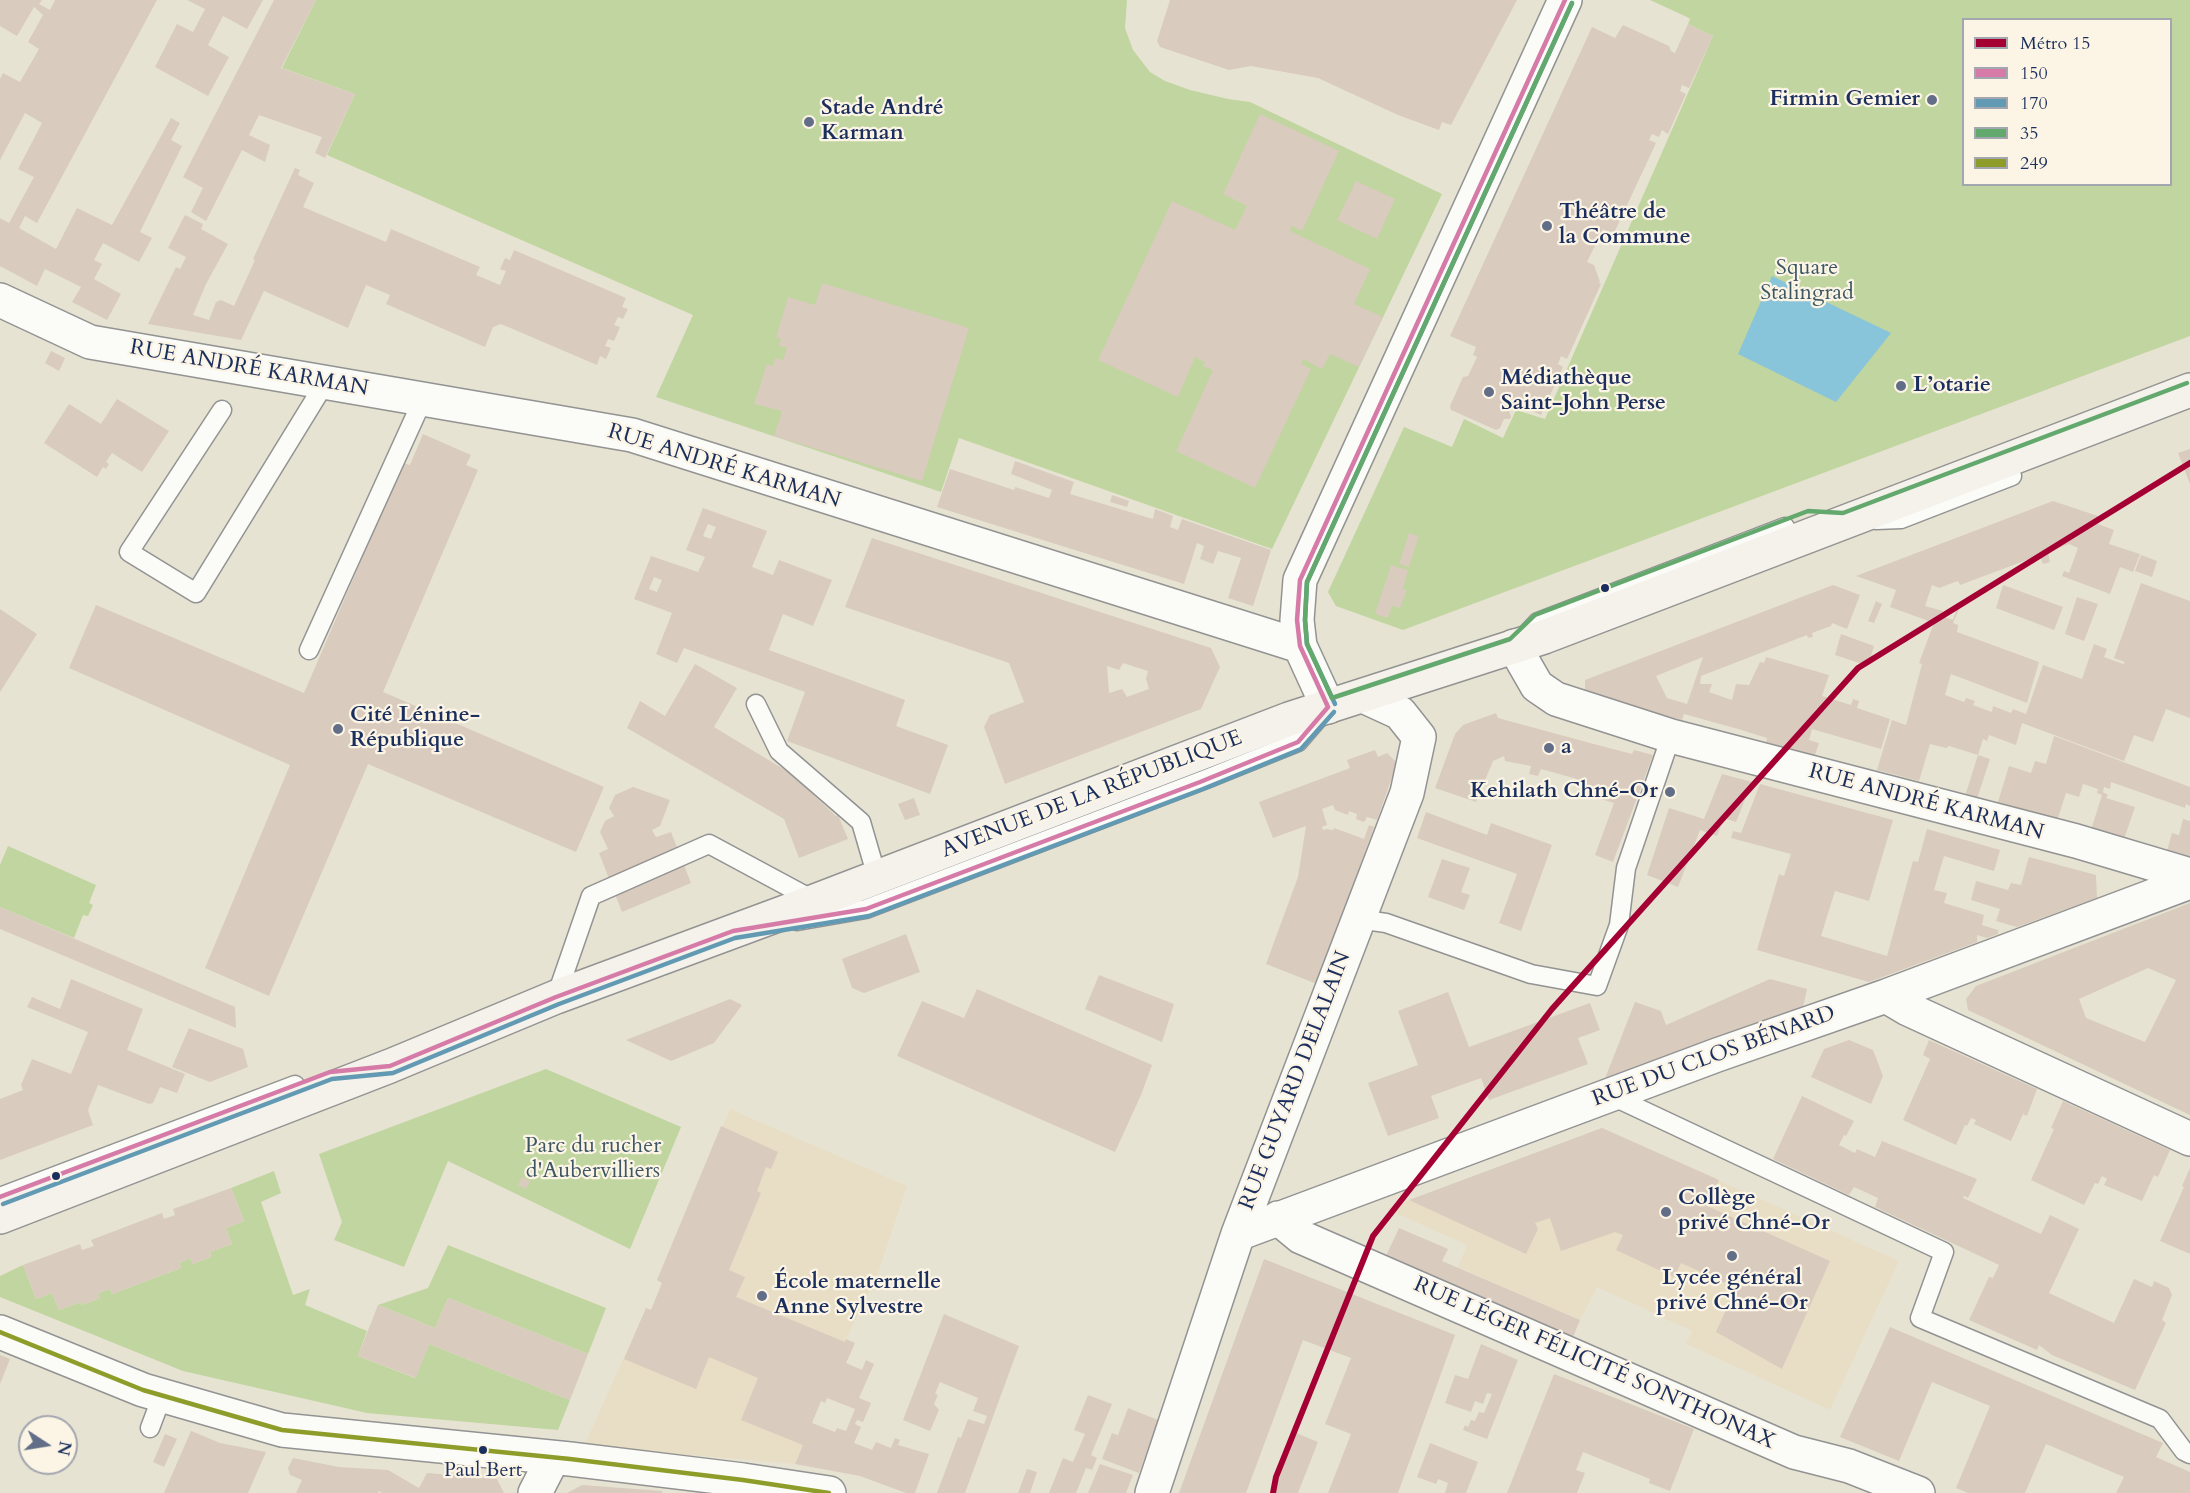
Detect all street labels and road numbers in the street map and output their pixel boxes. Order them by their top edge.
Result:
street label: RUE ANDRÉ KARMAN [127,335,371,403]
street label: RUE ANDRÉ KARMAN [604,419,844,515]
street label: AVENUE DE LA RÉPUBLIQUE [938,725,1246,865]
street label: RUE ANDRÉ KARMAN [1806,759,2046,847]
street label: RUE GUYARD DELALAIN [1234,948,1358,1214]
street label: RUE DU CLOS BÉNARD [1589,1001,1839,1113]
street label: RUE LÉGER FÉLICITÉ SONTHONAX [1409,1272,1779,1456]

